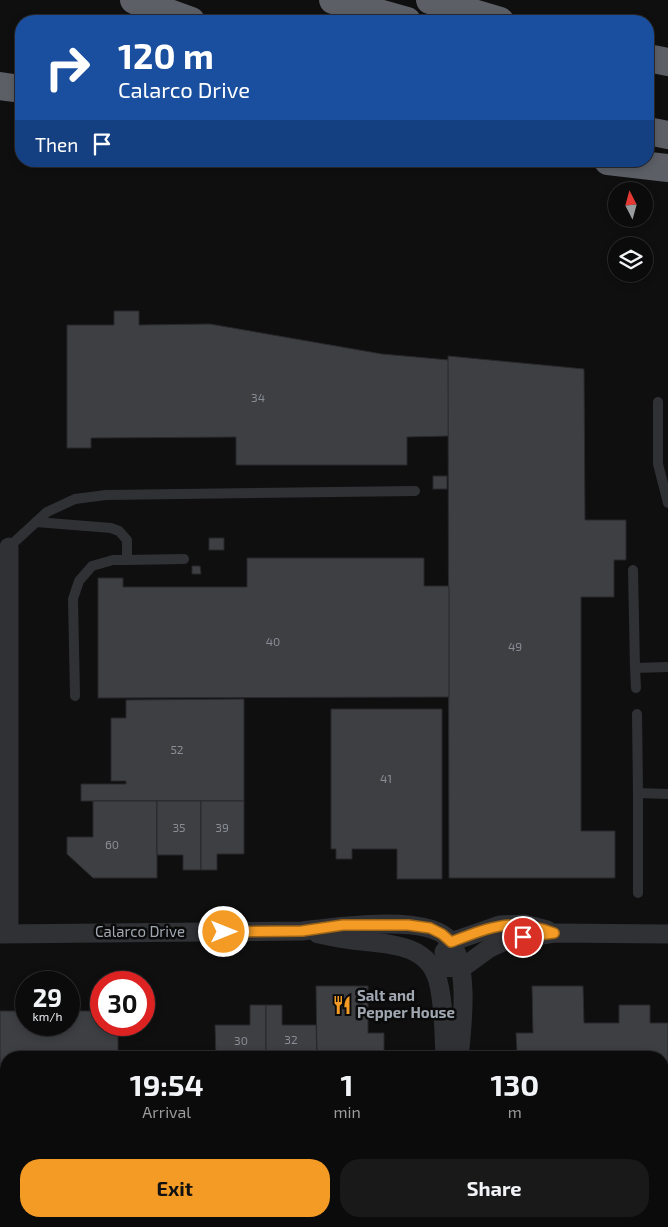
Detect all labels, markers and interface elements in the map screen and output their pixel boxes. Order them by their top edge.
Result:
text: 120 m [118,34,214,76]
icon: right [35,35,100,100]
text: Calarco Drive [118,76,250,102]
icon: arrive [88,130,116,158]
text: Then [35,133,78,156]
north arrow [608,182,652,228]
map controls [608,182,653,282]
button: layers [608,237,653,282]
house number: 34 [251,390,265,404]
house number: 40 [266,634,280,648]
house number: 49 [508,639,522,653]
house number: 52 [170,742,184,756]
house number: 41 [380,771,392,785]
house number: 35 [172,820,186,834]
house number: 39 [215,820,229,834]
house number: 60 [105,837,119,851]
position arrow [197,905,249,957]
pin [502,916,544,958]
street label: Calarco Drive [95,922,185,940]
icon: arrive [509,923,537,951]
speed limit sign: 30 [90,971,155,1036]
text: 29 [33,982,62,1012]
place label: Salt and Pepper House [357,986,455,1021]
restaurant icon: Salt and Pepper House [331,994,353,1016]
text: km/h [33,1009,62,1023]
house number: 32 [284,1032,298,1046]
house number: 30 [234,1033,248,1047]
text: 19:54 [130,1066,204,1102]
text: 1 [341,1066,354,1102]
text: 130 [490,1066,539,1102]
text: Arrival [142,1102,191,1121]
text: min [333,1102,361,1121]
text: m [508,1102,522,1121]
button: Exit [20,1159,330,1217]
button: Share [340,1159,649,1217]

